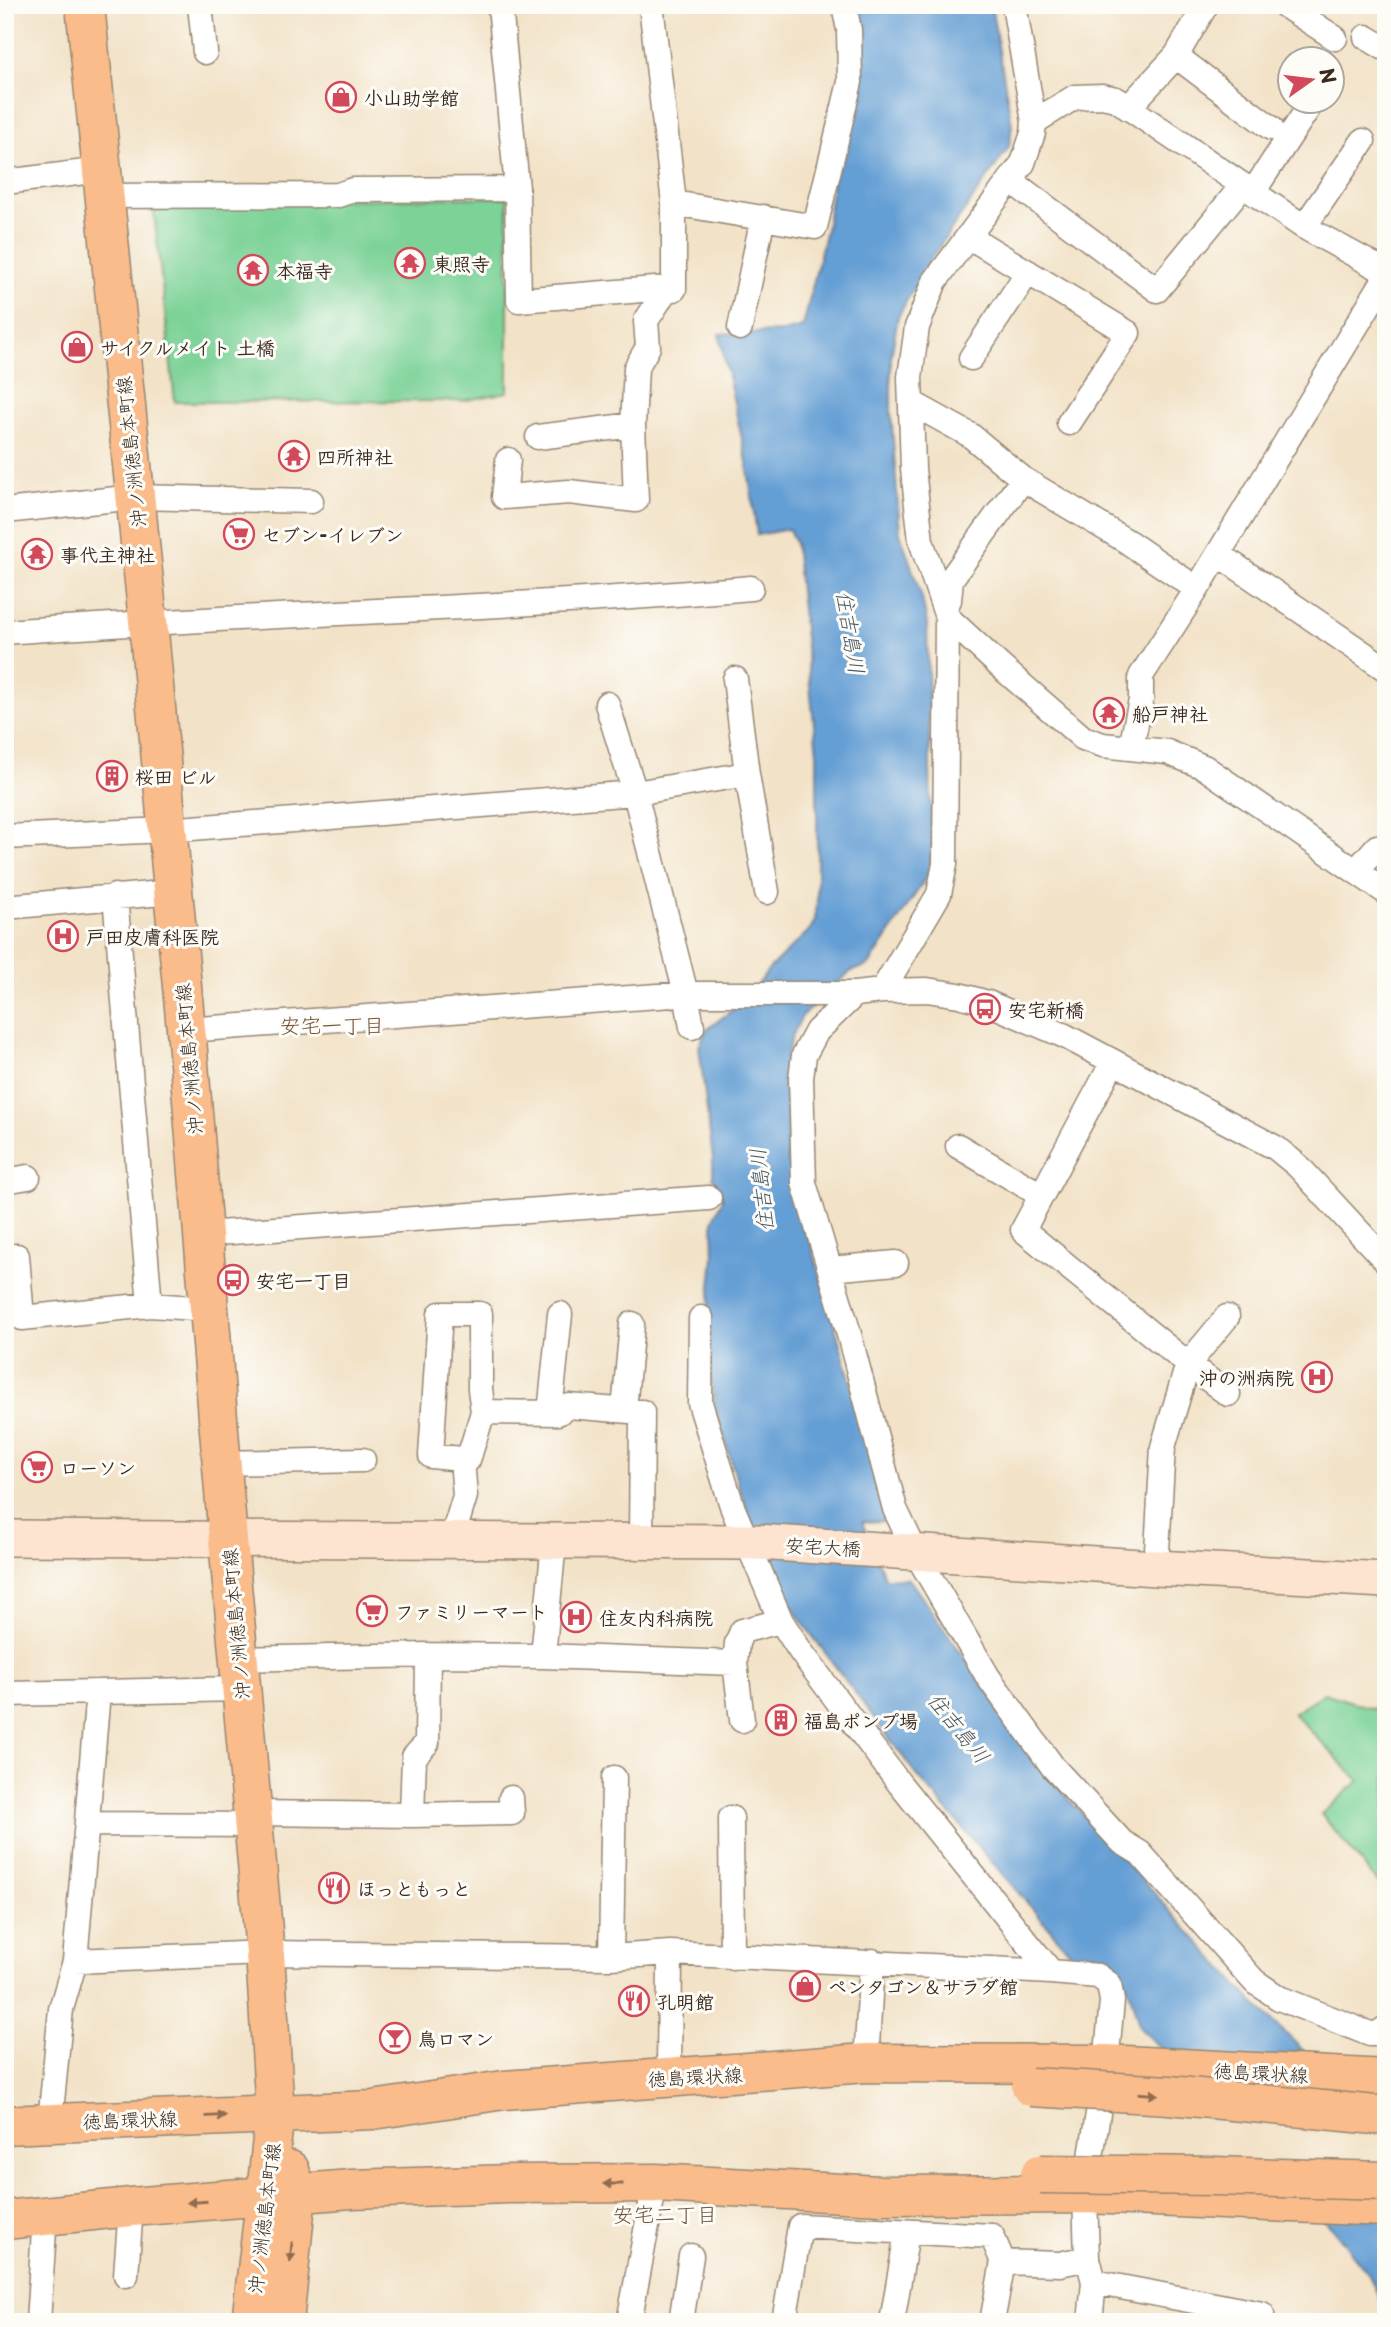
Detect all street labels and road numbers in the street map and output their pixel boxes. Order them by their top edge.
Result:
street label: 沖ノ洲徳島本町線 [108,375,152,529]
street label: 沖ノ洲徳島本町線 [167,982,209,1136]
street label: 安宅大橋 [784,1530,862,1562]
street label: 沖ノ洲徳島本町線 [214,1547,256,1701]
street label: 徳島環状線 [1213,2056,1309,2088]
street label: 徳島環状線 [647,2060,743,2092]
street label: 徳島環状線 [82,2103,178,2135]
street label: 沖ノ洲徳島本町線 [240,2141,286,2295]

